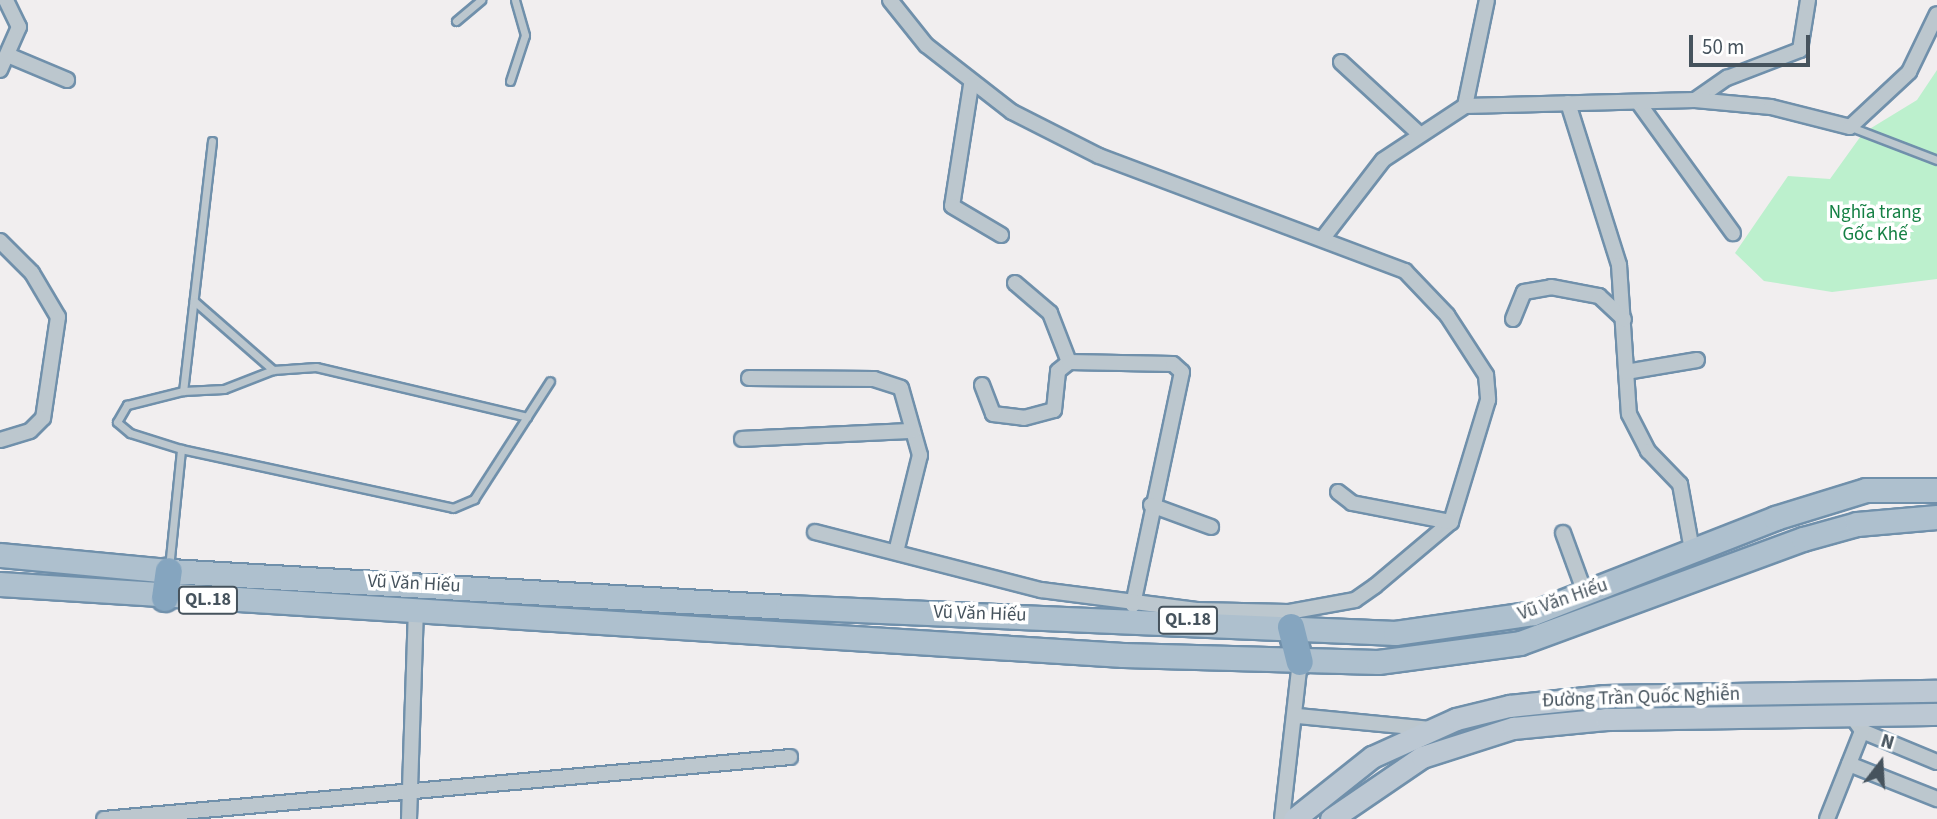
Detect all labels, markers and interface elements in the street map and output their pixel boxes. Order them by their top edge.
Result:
scale bar [1692,21,1813,65]
text: 50 m [1702,32,1744,62]
park label: Nghĩa trang Gốc Khế [1829,202,1921,246]
street label: Vũ Văn Hiếu [367,570,461,598]
street label: Vũ Văn Hiếu [1515,574,1611,626]
road number: QL.18 [176,586,240,614]
street label: Vũ Văn Hiếu [933,601,1027,627]
road number: QL.18 [1156,606,1220,634]
street label: Đường Trần Quốc Nghiễn [1542,683,1740,713]
north arrow [1846,728,1916,798]
text: N [1877,728,1897,757]

